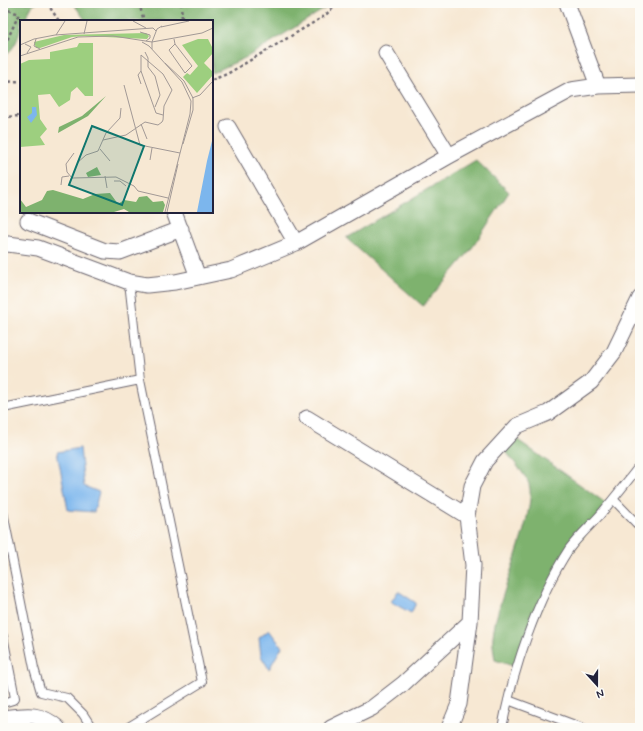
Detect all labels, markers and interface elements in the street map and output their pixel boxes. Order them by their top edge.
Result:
inset map [20,20,213,213]
north arrow [577,665,617,705]
text: N [594,686,606,701]

